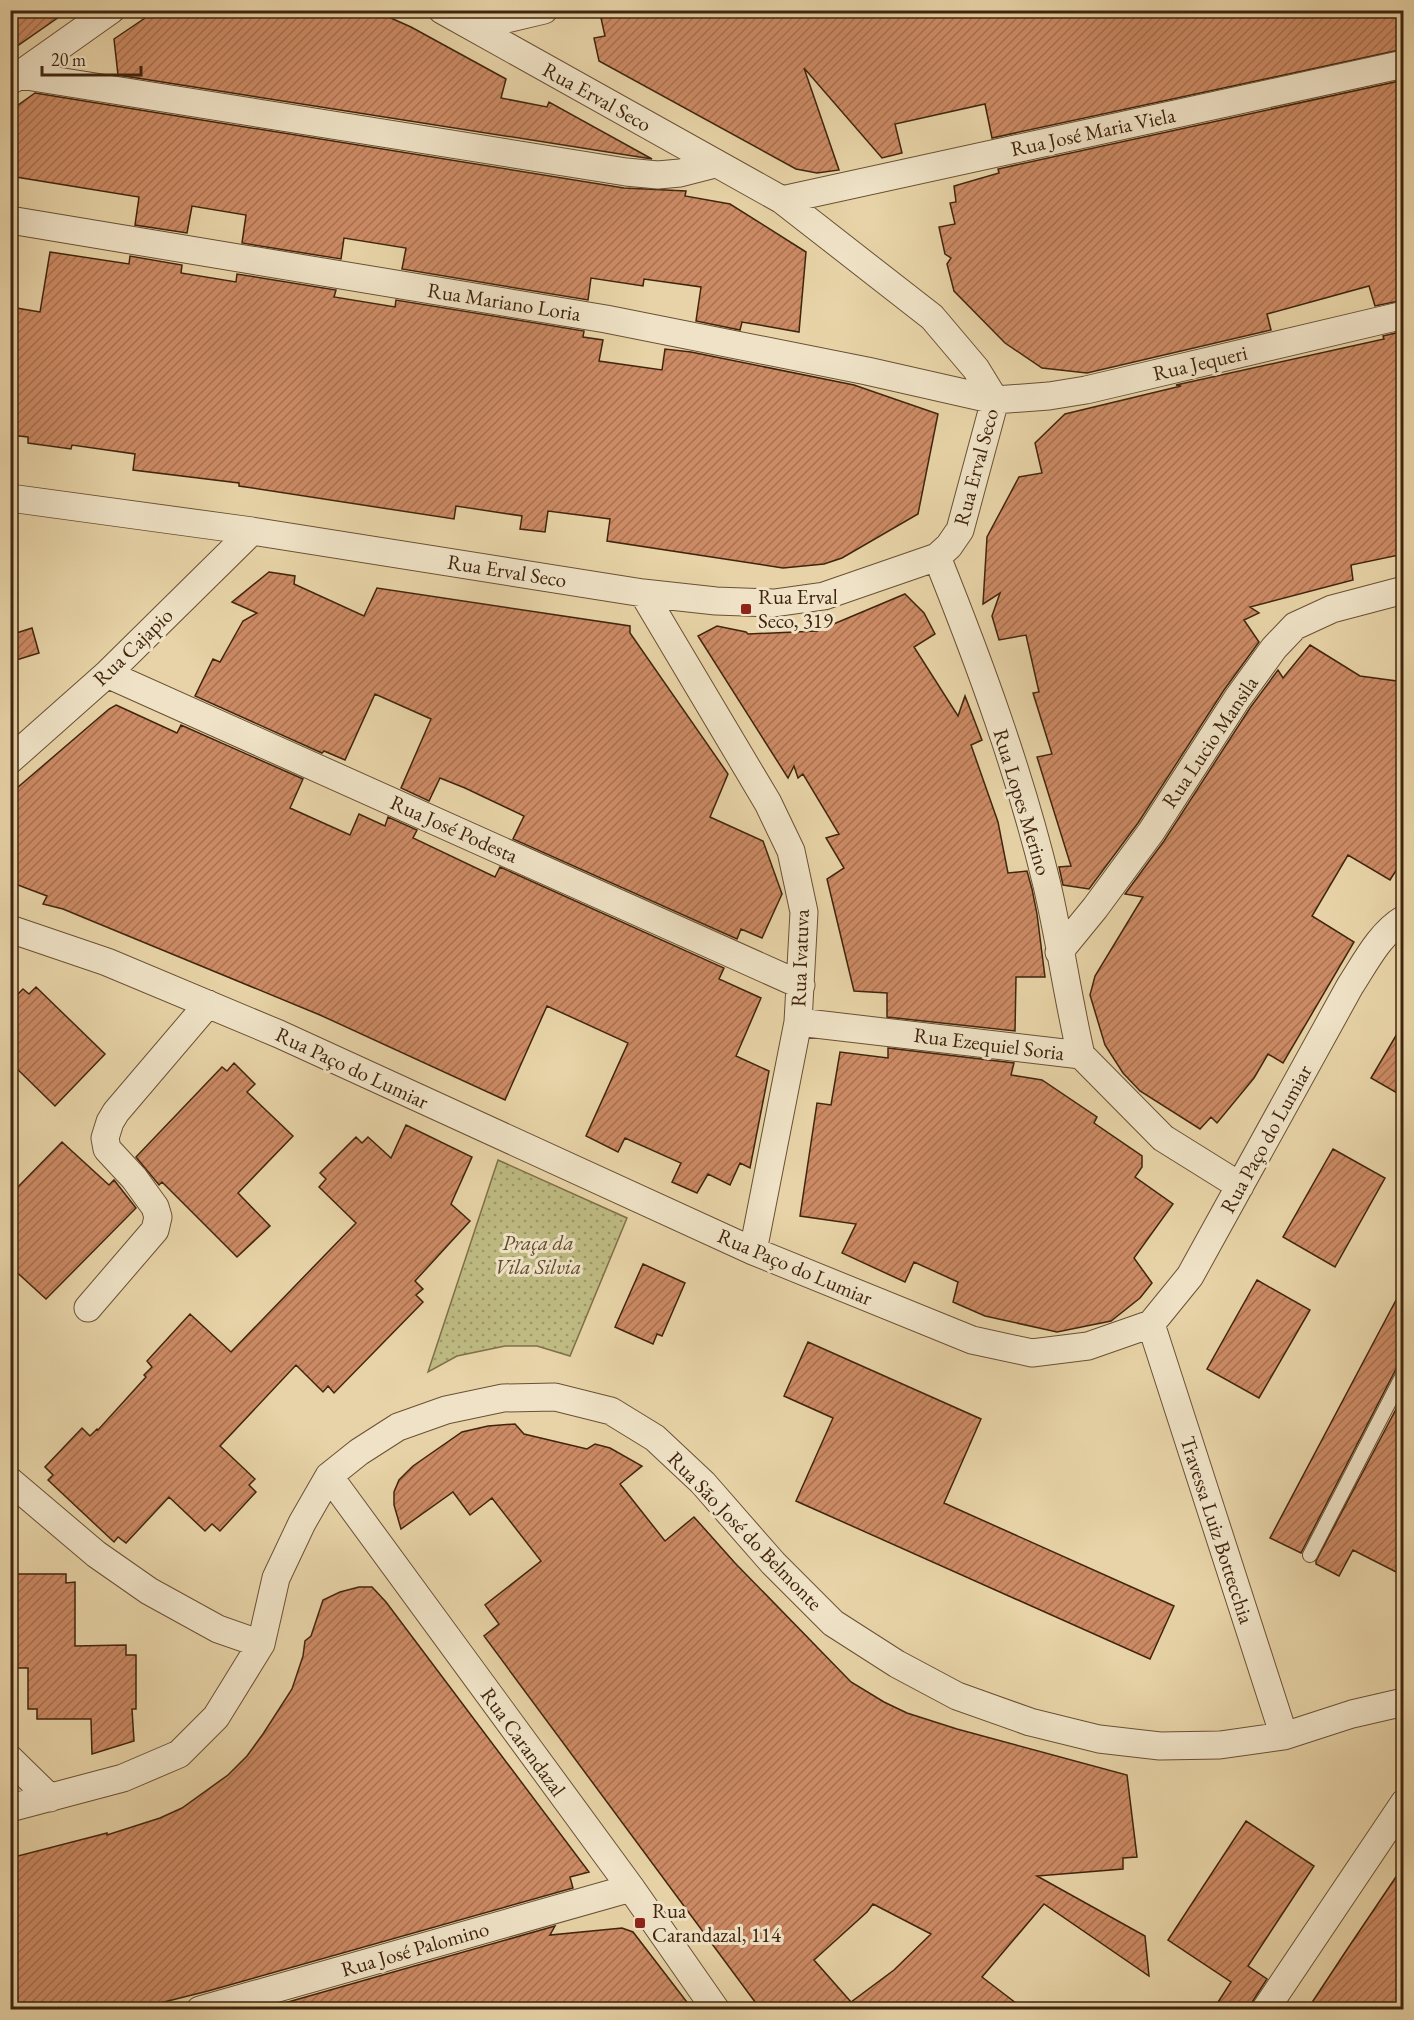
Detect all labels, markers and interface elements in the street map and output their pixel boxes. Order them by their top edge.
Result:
scale bar [42,39,141,77]
text: 20 m [51,48,86,71]
street label: Rua Erval Seco [538,56,656,138]
street label: Rua José Maria Viela [1008,101,1178,162]
street label: Rua Mariano Loria [425,276,583,327]
street label: Rua Jequeri [1150,339,1250,386]
street label: Rua Erval Seco [947,405,1004,528]
street label: Rua Erval Seco [446,548,569,593]
place label: Rua Erval Seco, 319 [758,583,838,634]
street label: Rua Cajapio [87,602,178,692]
marker: Rua Erval Seco, 319 [739,602,753,616]
street label: Rua Lucio Mansila [1155,670,1264,813]
street label: Rua Lopes Merino [987,725,1058,878]
street label: Rua José Podesta [386,788,523,869]
street label: Rua Ivatuva [784,908,815,1007]
street label: Rua Paço do Lumiar [271,1020,433,1115]
street label: Rua Ezequiel Soria [912,1021,1067,1066]
street label: Rua Paço do Lumiar [1214,1060,1318,1218]
street label: Rua Paço do Lumiar [714,1222,877,1311]
park label: Praça da Vila Silvia [495,1229,581,1280]
street label: Travessa Luiz Bottecchia [1174,1433,1261,1628]
street label: Rua São José do Belmonte [662,1445,829,1616]
street label: Rua Carandazal [475,1682,572,1802]
place label: Rua Carandazal, 114 [652,1897,782,1948]
street label: Rua José Palomino [338,1915,492,1983]
marker: Rua Carandazal, 114 [633,1916,647,1930]

